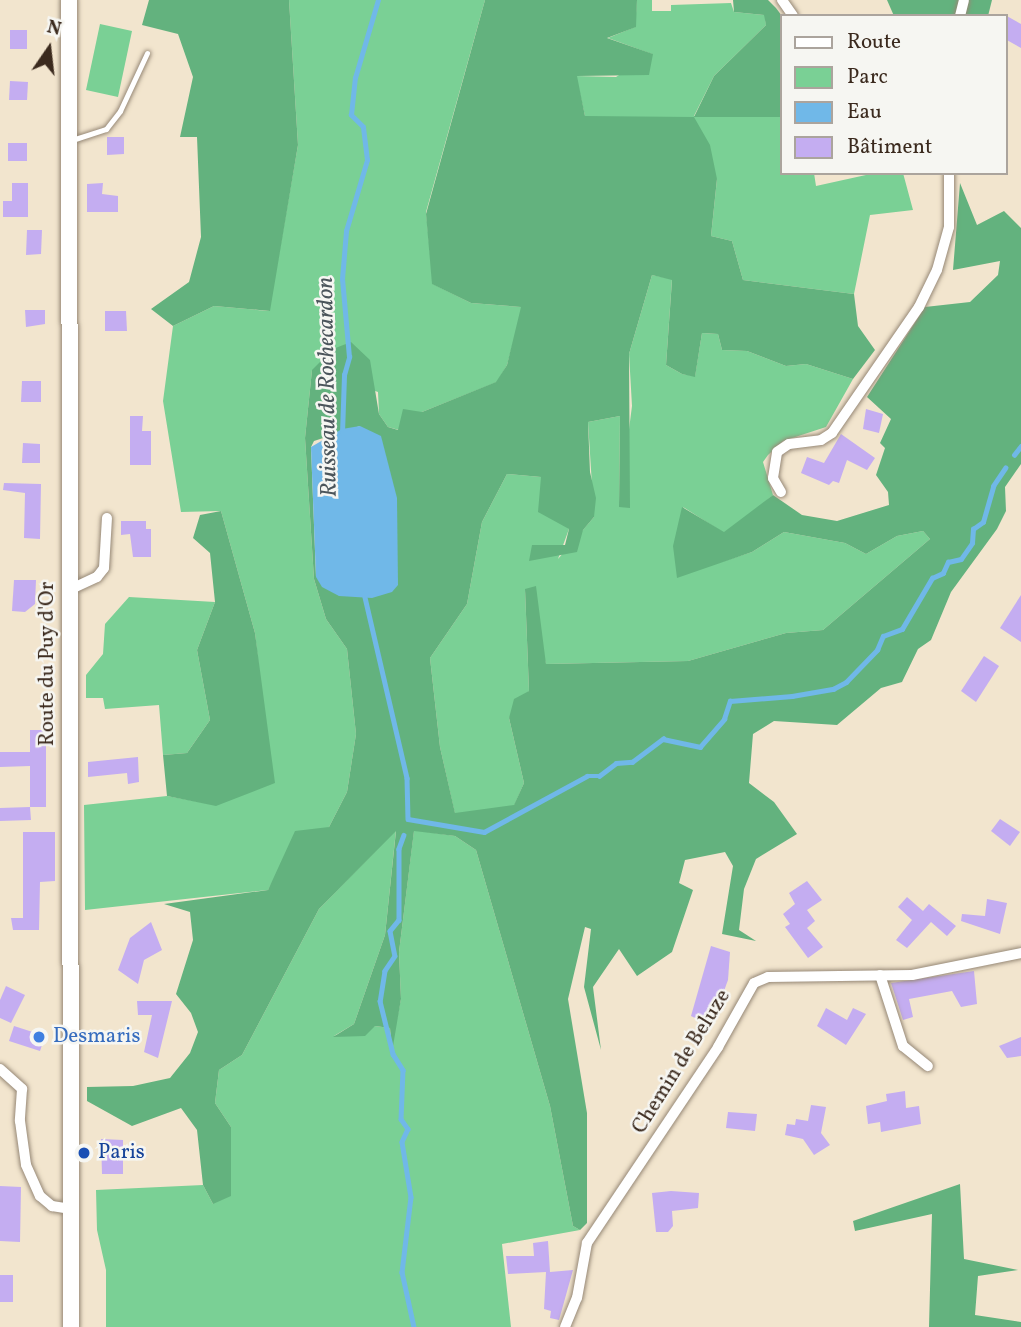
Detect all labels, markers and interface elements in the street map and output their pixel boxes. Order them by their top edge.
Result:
north arrow [14,14,84,84]
text: N [44,14,64,43]
legend [780,14,1007,175]
text: Route [847,28,901,57]
text: Parc [847,63,888,92]
text: Eau [847,98,882,127]
text: Bâtiment [847,133,932,162]
water label: Ruisseau de Rochecardon [312,277,344,497]
street label: Route du Puy d'Or [35,581,61,747]
street label: Chemin de Beluze [627,985,737,1139]
place label: Desmaris [53,1024,140,1050]
marker: Desmaris [31,1029,47,1045]
place label: Paris [98,1140,145,1166]
marker: Paris [76,1145,92,1161]

